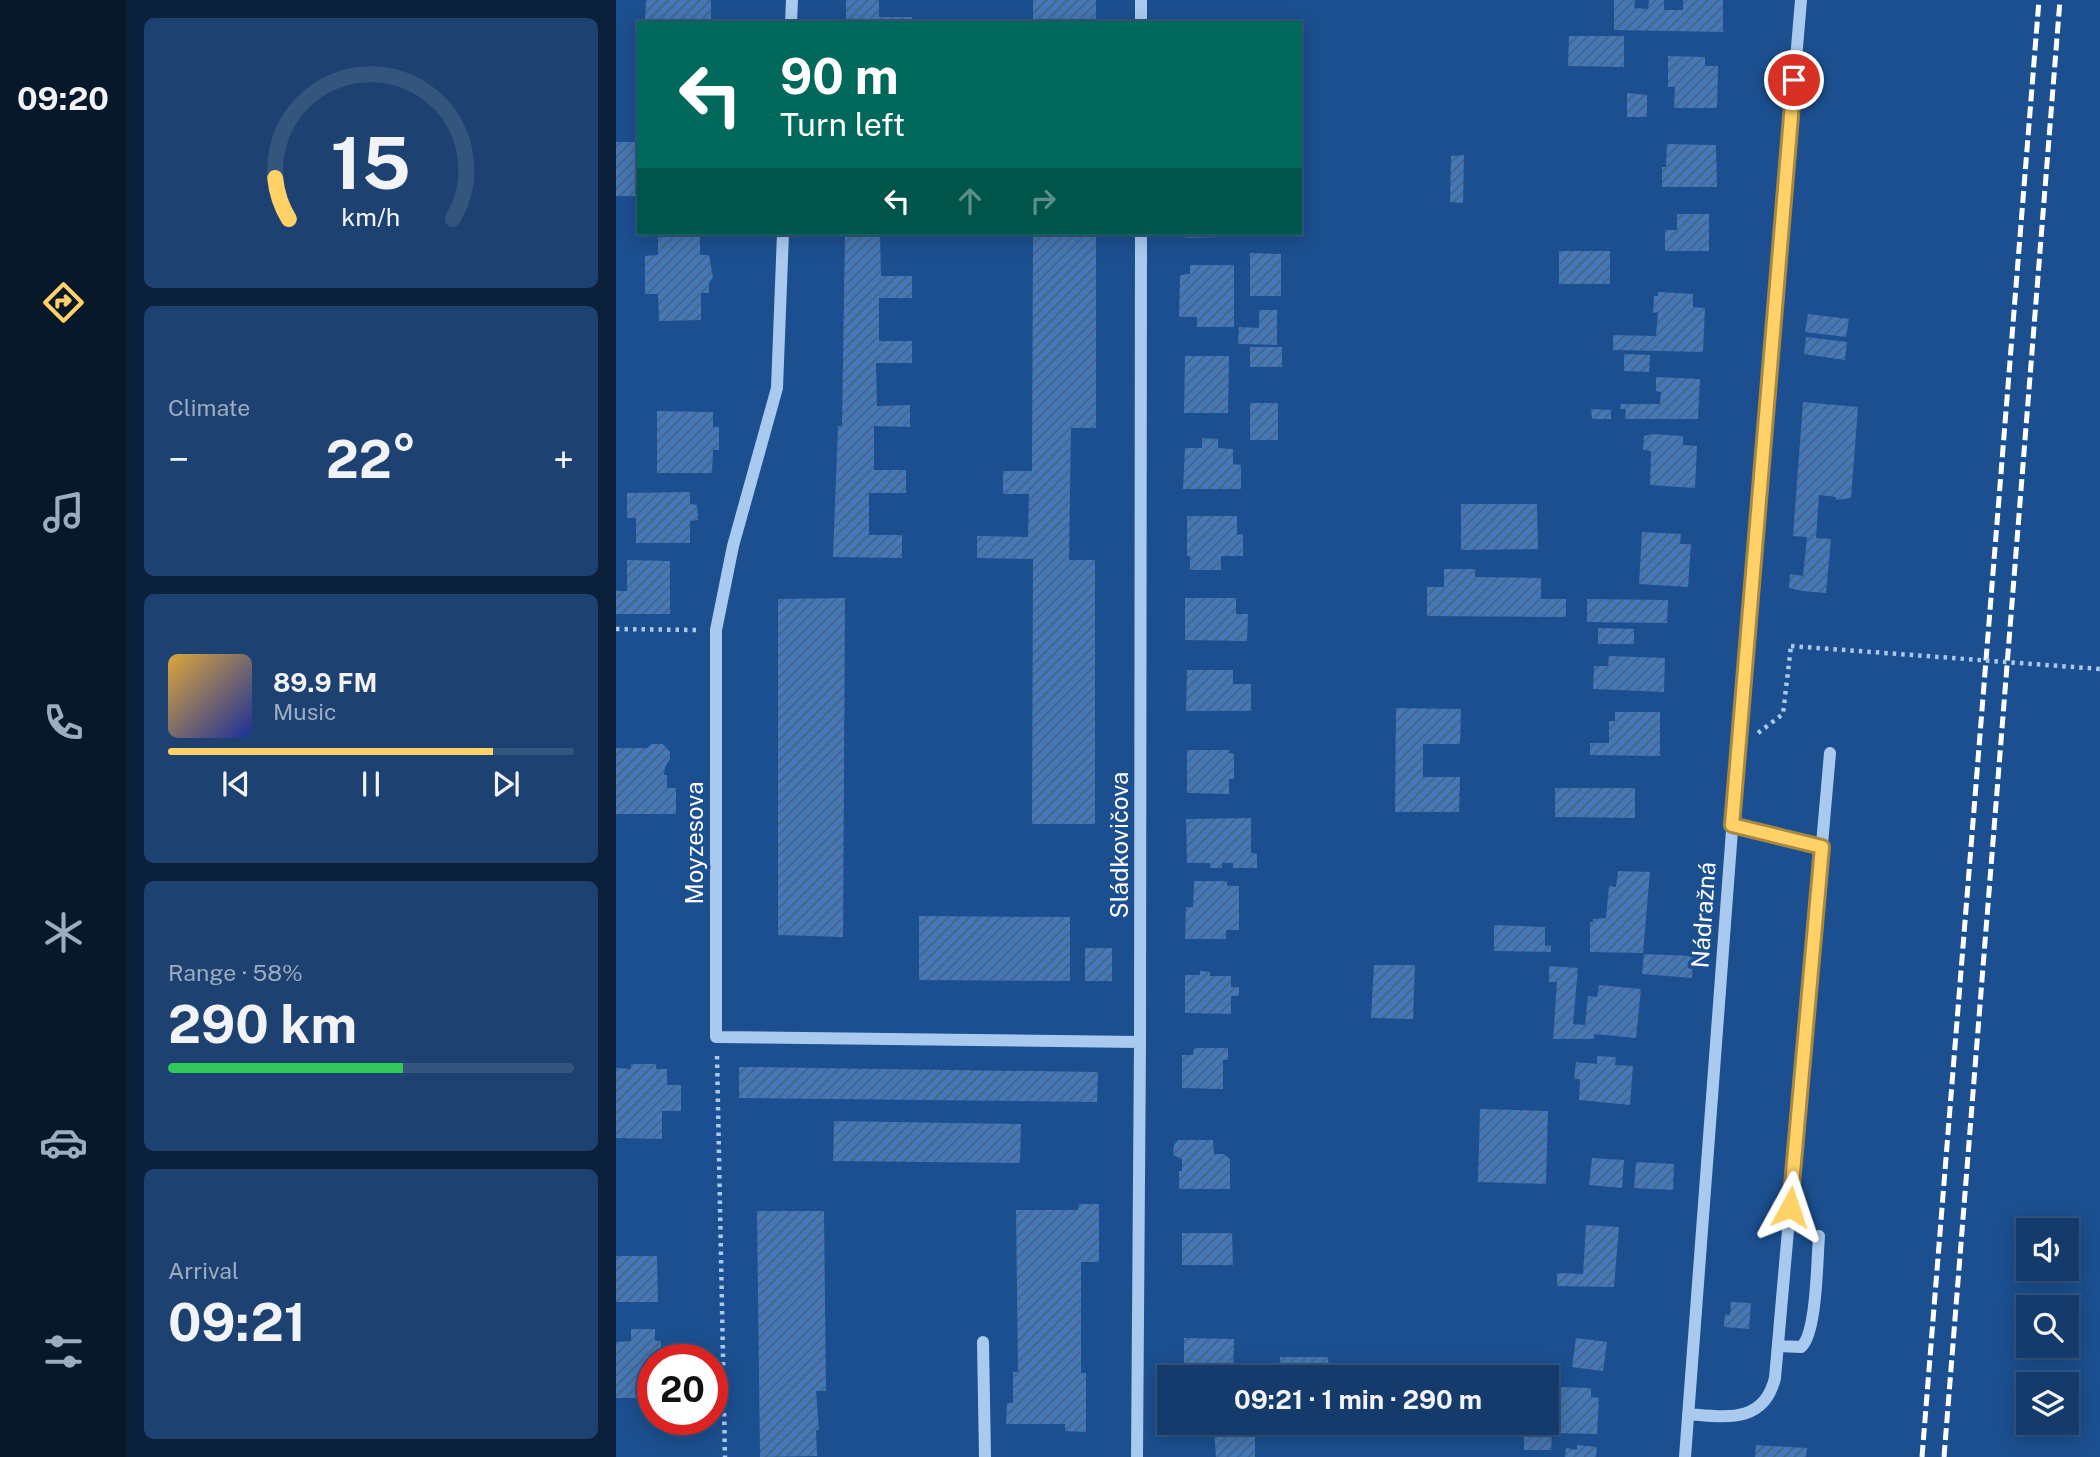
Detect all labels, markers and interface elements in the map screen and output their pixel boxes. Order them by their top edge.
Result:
text: 90 m [780,47,899,105]
icon: left [665,49,756,140]
pin [1764,50,1824,110]
icon: arrive [1775,61,1813,99]
text: 09:20 [17,80,109,117]
text: Turn left [780,106,905,143]
text: 15 [331,120,411,205]
icon: left [878,182,916,220]
icon: ahead [951,182,989,220]
icon: right [1024,182,1062,220]
text: km/h [342,202,400,232]
icon: directions [39,278,88,327]
text: Climate [168,394,250,421]
text: 22° [326,429,416,490]
text: − [168,437,189,482]
text: + [553,437,574,482]
icon: music [39,488,88,537]
text: 89.9 FM [273,667,377,698]
icon: phone [39,698,88,747]
text: Music [273,698,337,725]
icon: previous [217,765,255,803]
icon: pause [352,765,390,803]
icon: next [487,765,525,803]
street label: Sládkovičova [1105,772,1133,918]
street label: Moyzesova [680,782,708,904]
street label: Nádražná [1685,861,1721,969]
icon: climate [39,908,88,957]
text: Range · 58% [168,959,303,986]
text: 290 km [168,994,357,1055]
icon: car [39,1118,88,1167]
position arrow [1753,1170,1827,1244]
map controls [2016,1218,2079,1435]
button: sound [2016,1218,2079,1281]
text: Arrival [168,1257,239,1284]
text: 09:21 [168,1292,306,1353]
button: search [2016,1295,2079,1358]
icon: filters [39,1327,88,1376]
speed limit sign: 20 [637,1344,728,1435]
button: layers [2016,1372,2079,1435]
text: 09:21 · 1 min · 290 m [1234,1384,1482,1415]

